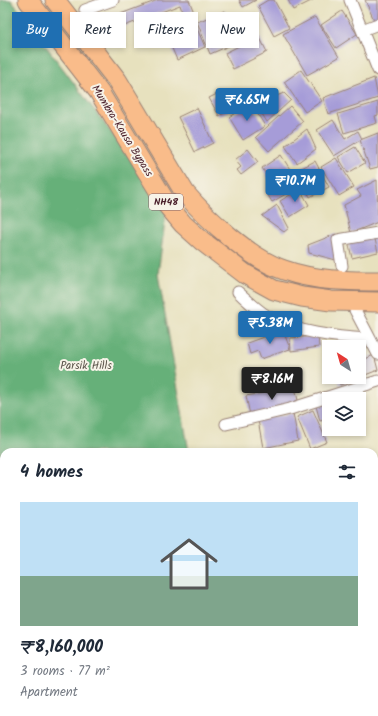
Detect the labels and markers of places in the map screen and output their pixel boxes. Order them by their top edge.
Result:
pin: ₹6.65M [214,88,280,122]
pin: ₹10.7M [262,169,328,203]
pin: ₹5.38M [237,311,303,345]
pin: ₹8.16M [239,367,305,401]

